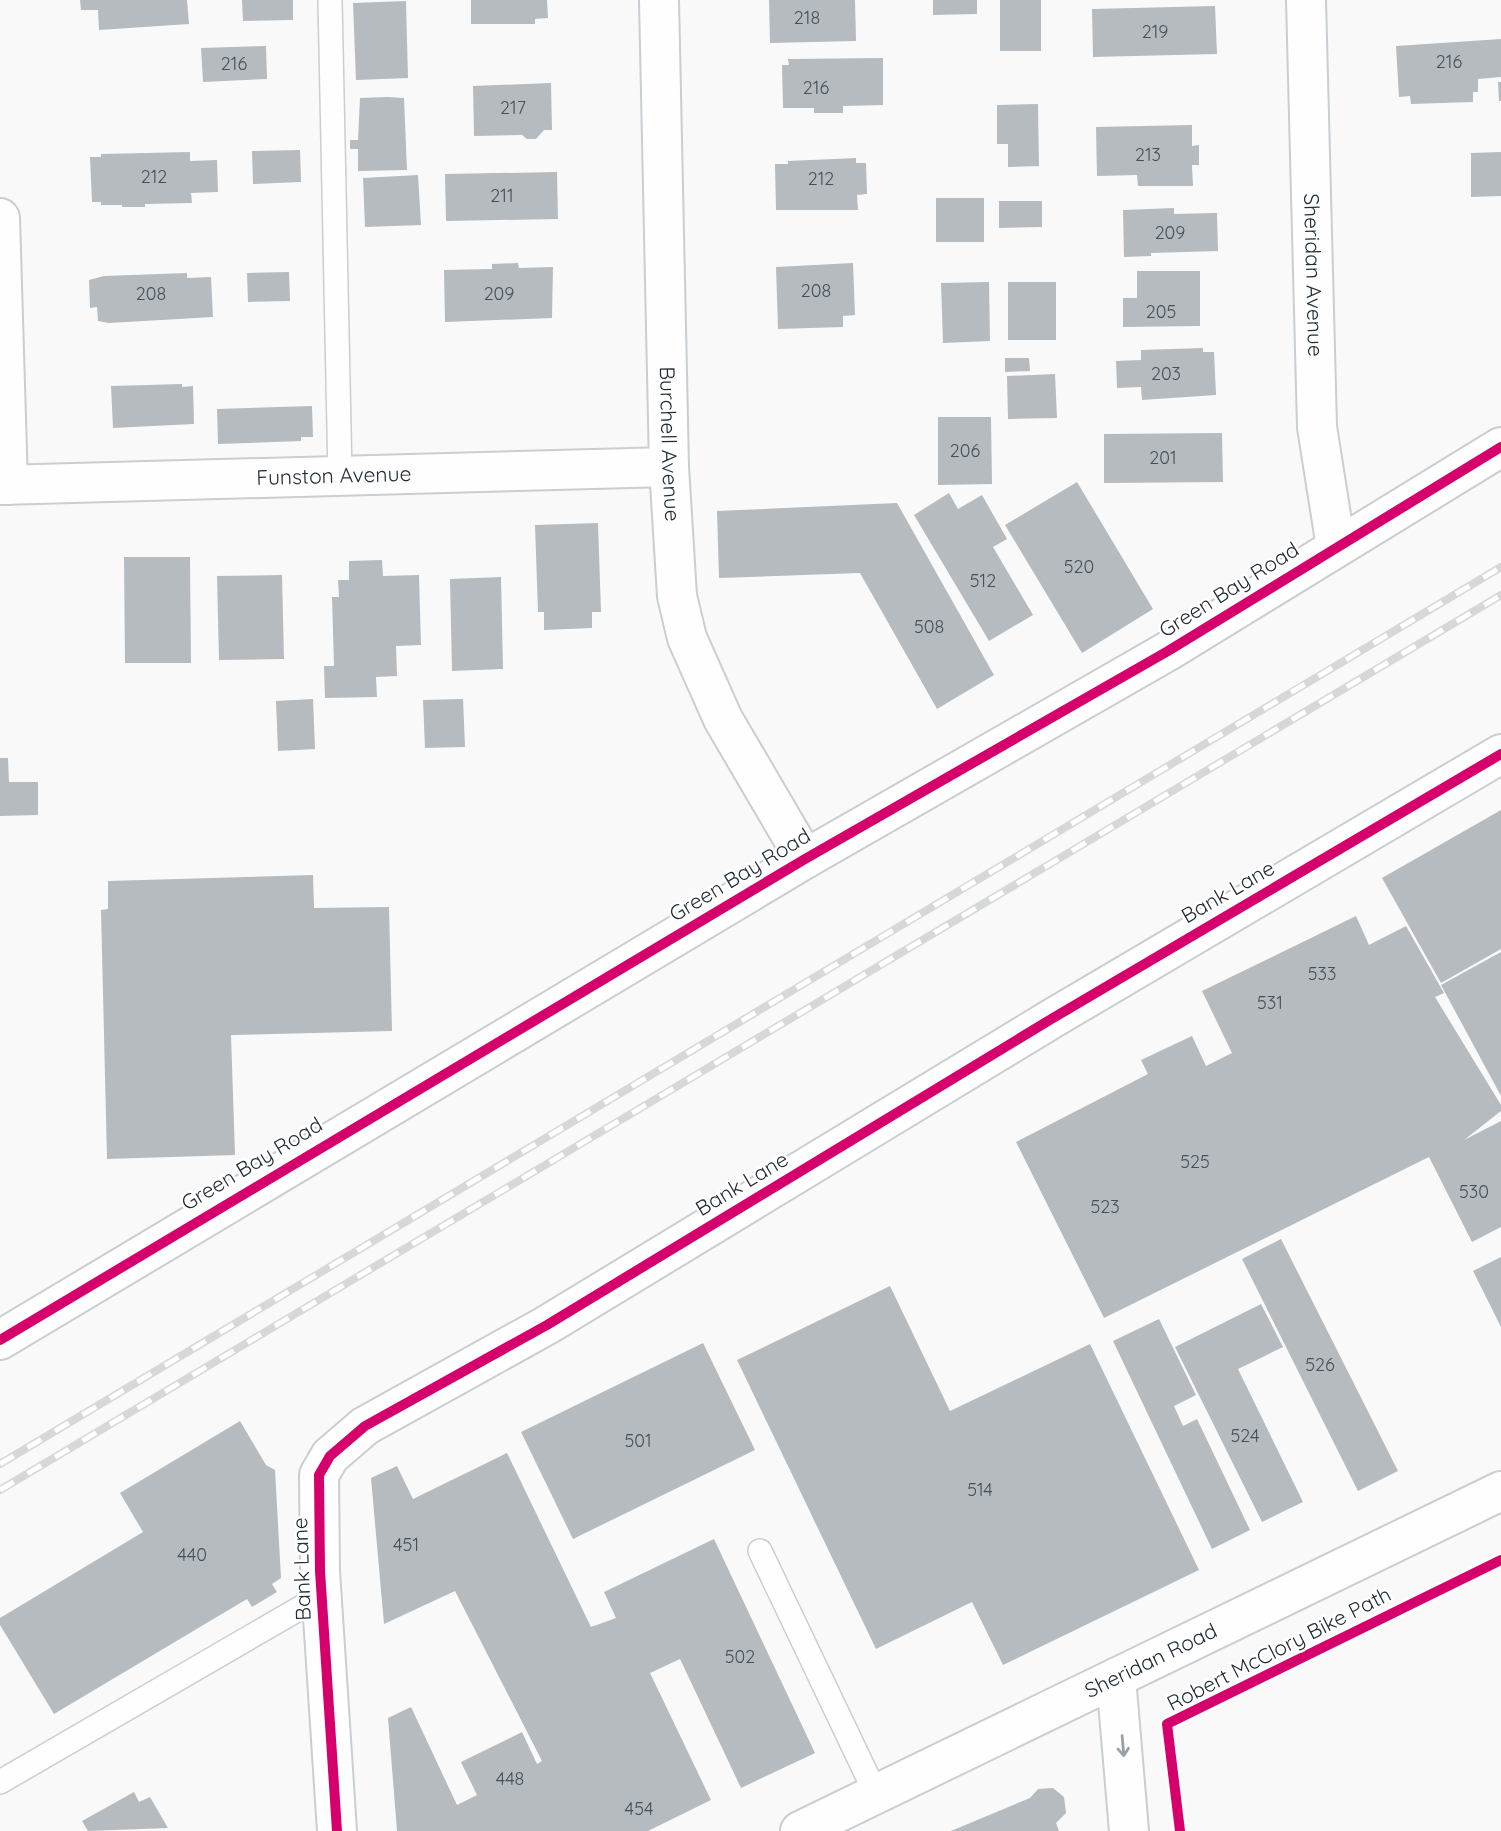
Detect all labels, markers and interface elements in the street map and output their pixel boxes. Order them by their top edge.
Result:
house number: 218 [794,6,820,29]
house number: 219 [1142,20,1168,43]
house number: 216 [1436,50,1462,73]
house number: 216 [221,52,247,75]
house number: 216 [803,76,829,99]
house number: 217 [500,96,526,119]
house number: 213 [1135,143,1161,166]
house number: 212 [141,165,167,188]
house number: 212 [808,167,834,190]
house number: 211 [490,184,514,207]
street label: Sheridan Avenue [1299,193,1329,357]
house number: 209 [1155,221,1185,244]
house number: 208 [801,279,831,302]
house number: 208 [136,282,166,305]
house number: 209 [484,282,514,305]
house number: 205 [1146,300,1176,323]
house number: 203 [1151,362,1181,385]
street label: Burchell Avenue [655,366,686,522]
house number: 206 [950,439,980,462]
house number: 201 [1149,446,1177,469]
street label: Funston Avenue [256,460,412,490]
street label: Green Bay Road [1154,536,1303,643]
house number: 520 [1064,555,1094,578]
house number: 512 [970,569,996,592]
house number: 508 [914,615,944,638]
street label: Green Bay Road [664,822,815,926]
street label: Bank Lane [1176,854,1279,928]
house number: 533 [1308,962,1336,985]
house number: 531 [1257,991,1283,1014]
street label: Green Bay Road [176,1111,327,1215]
street label: Bank Lane [690,1145,792,1221]
house number: 525 [1180,1150,1210,1173]
house number: 530 [1459,1180,1489,1203]
house number: 523 [1090,1195,1120,1218]
house number: 526 [1305,1353,1335,1376]
house number: 524 [1231,1424,1260,1447]
house number: 501 [624,1429,652,1452]
house number: 514 [967,1478,993,1501]
street label: Bank Lane [286,1517,316,1621]
house number: 451 [393,1533,419,1556]
house number: 440 [177,1543,207,1566]
street label: Robert McClory Bike Path [1162,1580,1395,1716]
street label: Sheridan Road [1080,1617,1221,1703]
house number: 502 [725,1645,755,1668]
one-way arrow [1117,1734,1130,1756]
house number: 448 [496,1767,524,1790]
house number: 454 [625,1797,653,1820]

